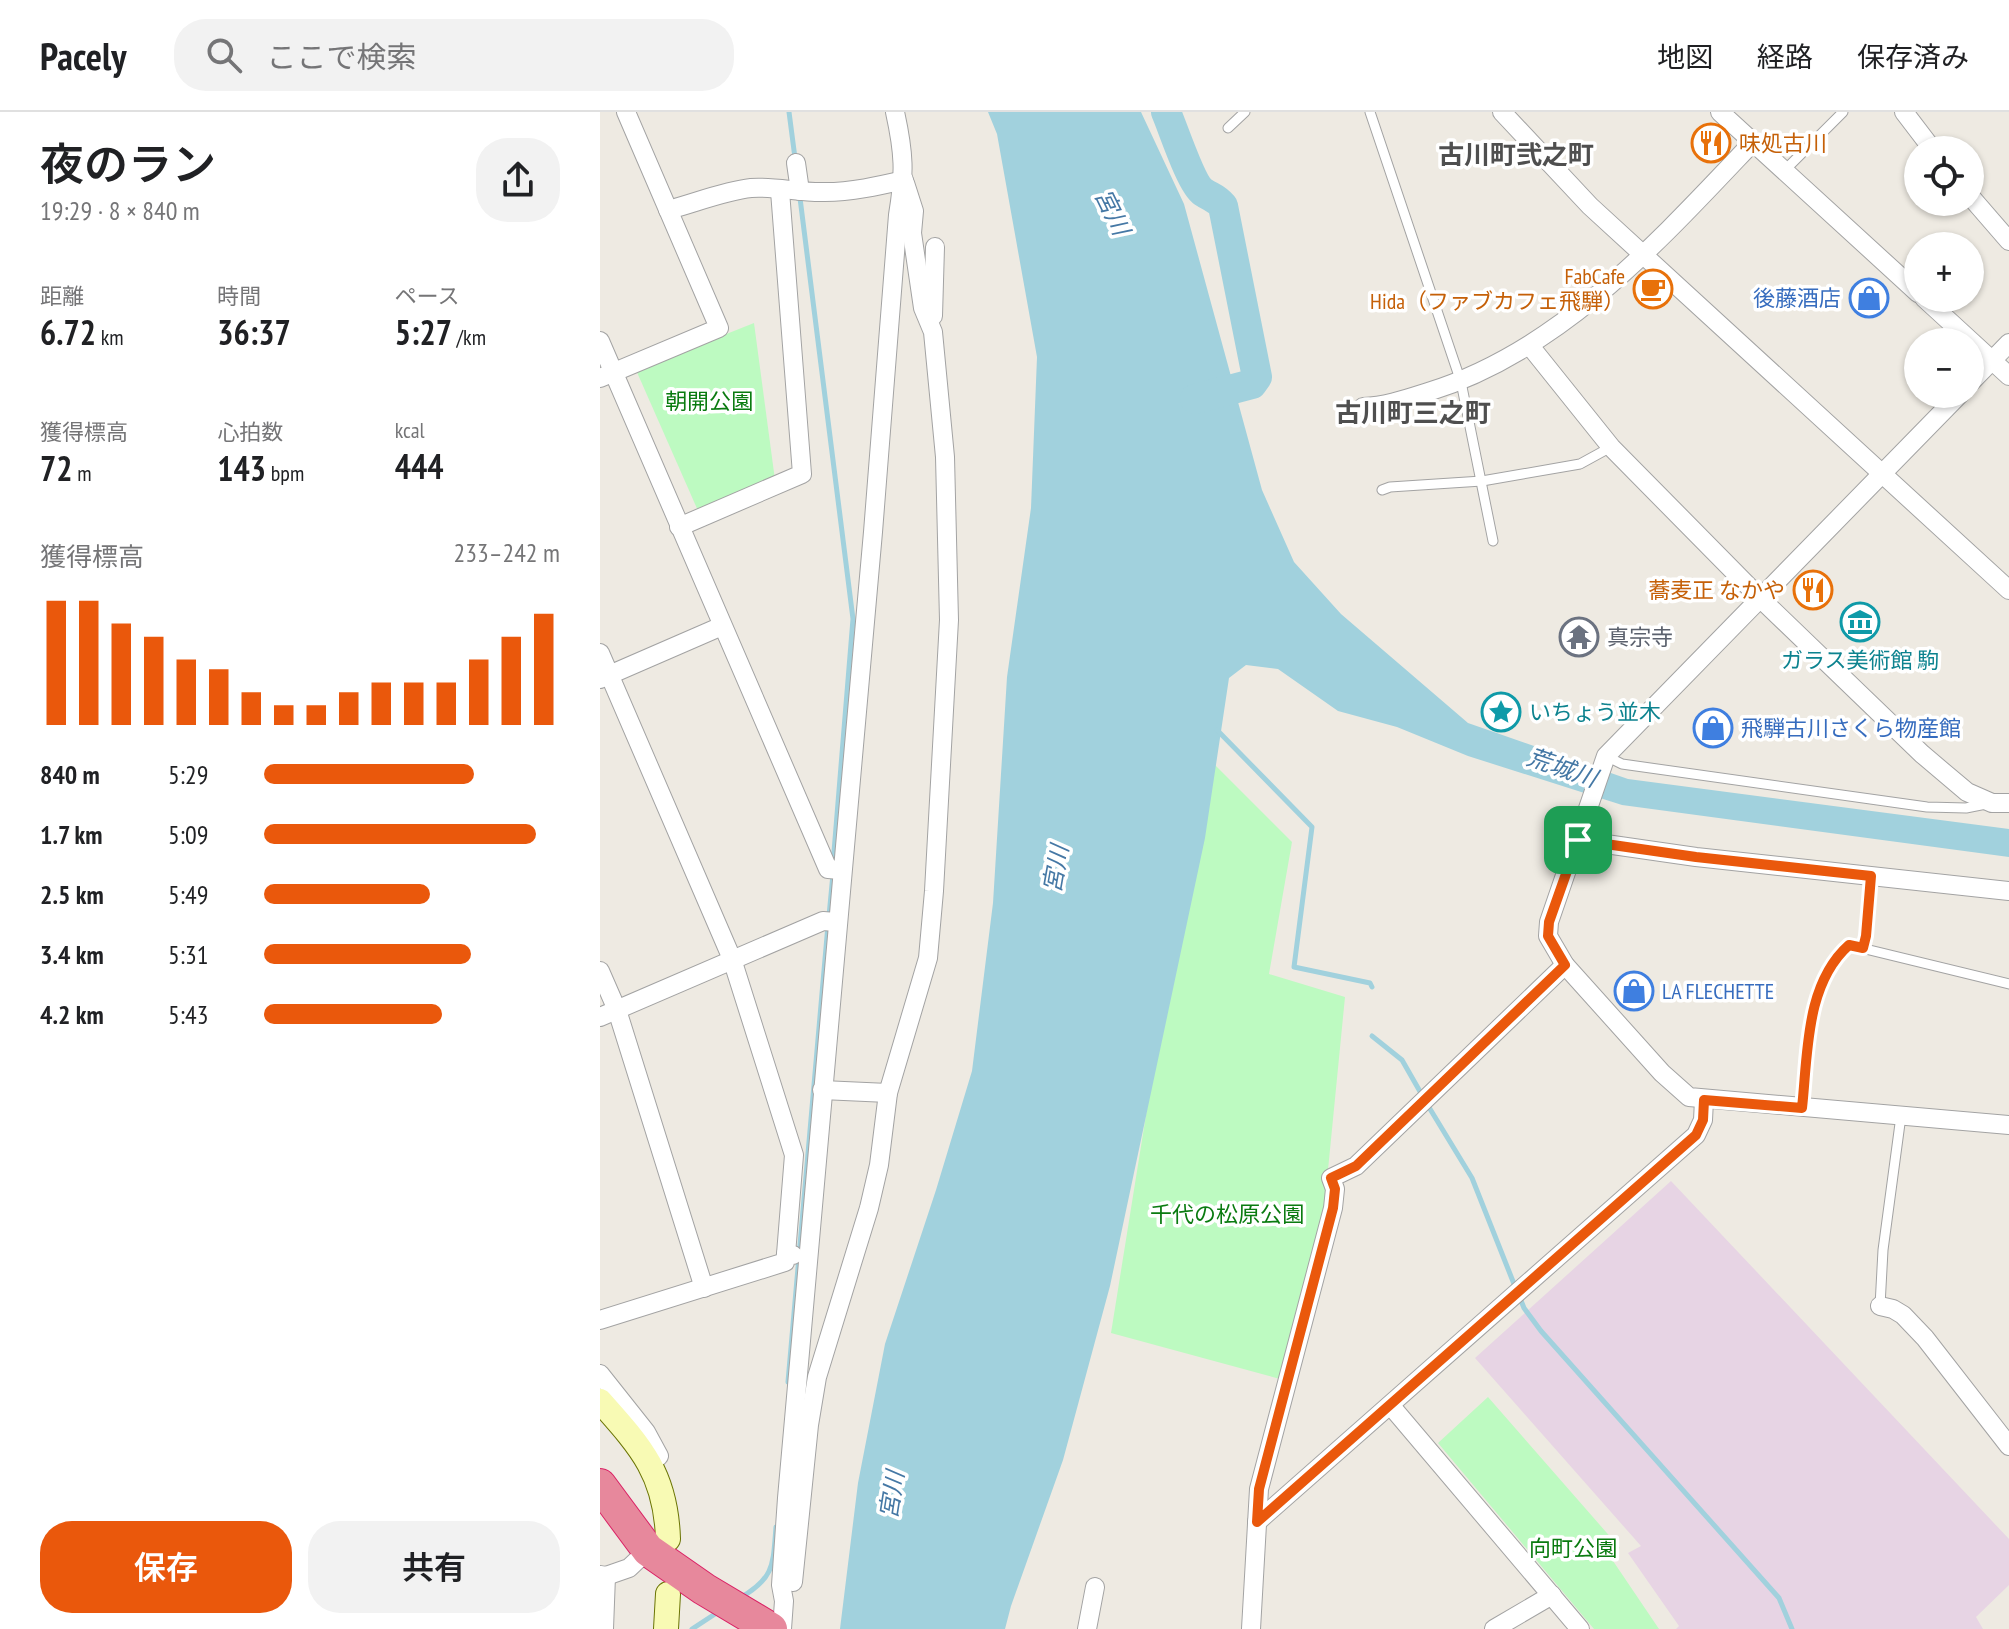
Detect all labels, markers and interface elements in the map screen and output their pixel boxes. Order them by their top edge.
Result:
search box [174,19,734,91]
text: Pacely [40,31,126,80]
icon: search [202,33,246,77]
text: ここで検索 [266,37,416,76]
text: 地図 [1657,38,1713,75]
text: 経路 [1757,38,1813,75]
text: 保存済み [1857,38,1969,75]
restaurant icon: 味処古川 [1690,122,1732,164]
place label: 味処古川 [1739,129,1827,157]
text: 夜のラン [40,135,216,192]
map controls [1904,136,1984,408]
button: locate [1904,136,1984,216]
button: share [476,138,560,222]
district label: 古川町弐之町 [1438,138,1594,171]
water label: 宮川 [1088,183,1138,243]
text: 19:29 · 8 × 840 m [40,194,200,227]
button: + [1904,232,1984,312]
place label: FabCafe Hida（ファブカフェ飛騨） [1370,262,1625,315]
cafe icon: FabCafe Hida（ファブカフェ飛騨） [1632,268,1674,310]
shop icon: 後藤酒店 [1848,277,1890,319]
text: 距離 [40,282,84,310]
text: 時間 [217,282,261,310]
text: ペース [395,282,460,310]
place label: 後藤酒店 [1753,284,1841,312]
text: 6.72 [40,310,96,354]
text: 36:37 [217,310,291,354]
text: 5:27 [395,310,452,354]
text: km [96,323,124,351]
text: /km [452,323,486,351]
button: − [1904,328,1984,408]
park label: 朝開公園 [665,387,753,415]
district label: 古川町三之町 [1335,396,1491,429]
text: kcal [395,416,425,444]
text: 獲得標高 [40,418,128,446]
text: 心拍数 [217,418,283,446]
text: 444 [395,444,443,488]
text: 72 [40,446,73,490]
text: 143 [217,446,266,490]
text: m [73,459,92,487]
text: bpm [266,459,304,487]
text: 233–242 m [454,536,560,569]
text: 獲得標高 [40,540,144,573]
restaurant icon: 蕎麦正 なかや [1792,569,1834,611]
place label: 蕎麦正 なかや [1648,576,1785,604]
museum icon: ガラス美術館 駒 [1839,601,1881,643]
temple icon: 真宗寺 [1558,616,1600,658]
place label: 真宗寺 [1607,623,1673,651]
place label: ガラス美術館 駒 [1781,646,1939,674]
place icon: いちょう並木 [1480,691,1522,733]
place label: いちょう並木 [1529,698,1661,726]
shop icon: 飛騨古川さくら物産館 [1692,707,1734,749]
place label: 飛騨古川さくら物産館 [1741,714,1961,742]
water label: 荒城川 [1523,741,1604,795]
text: 840 m [40,758,100,791]
text: 5:29 [168,758,208,791]
pin [1544,806,1612,874]
text: 1.7 km [40,818,103,851]
text: 5:09 [168,818,208,851]
icon: arrive [1556,818,1600,862]
water label: 宮川 [1036,840,1075,895]
text: 2.5 km [40,878,104,911]
text: 5:49 [168,878,208,911]
text: 3.4 km [40,938,104,971]
text: 5:31 [168,938,208,971]
shop icon: LA FLECHETTE [1613,970,1655,1012]
place label: LA FLECHETTE [1662,977,1774,1005]
text: 4.2 km [40,998,104,1031]
text: 5:43 [168,998,208,1031]
park label: 千代の松原公園 [1150,1200,1304,1228]
water label: 宮川 [872,1466,911,1521]
button: 保存 [40,1521,292,1613]
button: 共有 [308,1521,560,1613]
park label: 向町公園 [1529,1534,1617,1562]

